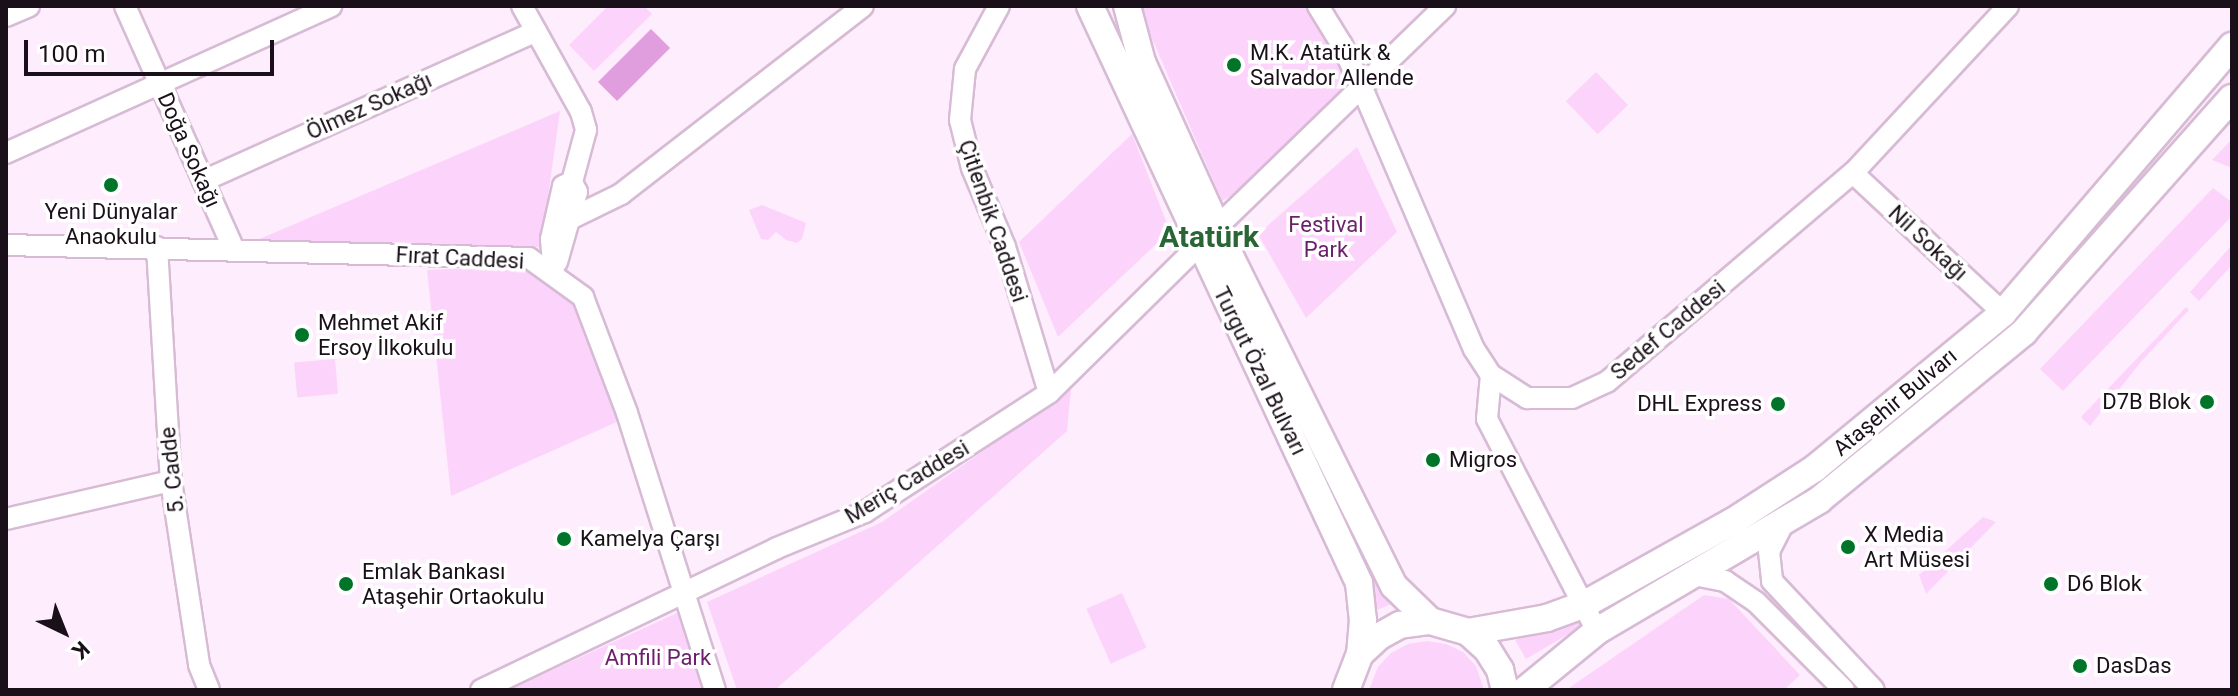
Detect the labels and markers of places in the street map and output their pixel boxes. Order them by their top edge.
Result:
place label: M.K. Atatürk & Salvador Allende [1250,39,1414,90]
marker: M.K. Atatürk & Salvador Allende [1225,56,1243,74]
marker: Yeni Dünyalar Anaokulu [102,176,120,194]
place label: Yeni Dünyalar Anaokulu [45,198,177,250]
place label: Mehmet Akif Ersoy İlkokulu [318,309,453,360]
marker: Mehmet Akif Ersoy İlkokulu [293,326,311,344]
place label: D7B Blok [2102,389,2191,415]
place label: DHL Express [1637,391,1762,417]
marker: D7B Blok [2198,393,2216,411]
marker: DHL Express [1769,395,1787,413]
place label: Migros [1449,447,1517,473]
marker: Migros [1424,451,1442,469]
place label: X Media Art Müsesi [1864,521,1970,572]
place label: Kamelya Çarşı [580,526,720,552]
marker: Kamelya Çarşı [555,530,573,548]
marker: X Media Art Müsesi [1839,538,1857,556]
place label: Emlak Bankası Ataşehir Ortaokulu [362,558,544,610]
place label: D6 Blok [2067,571,2142,597]
marker: Emlak Bankası Ataşehir Ortaokulu [337,575,355,593]
marker: D6 Blok [2042,575,2060,593]
place label: DasDas [2096,653,2172,679]
marker: DasDas [2071,657,2089,675]

